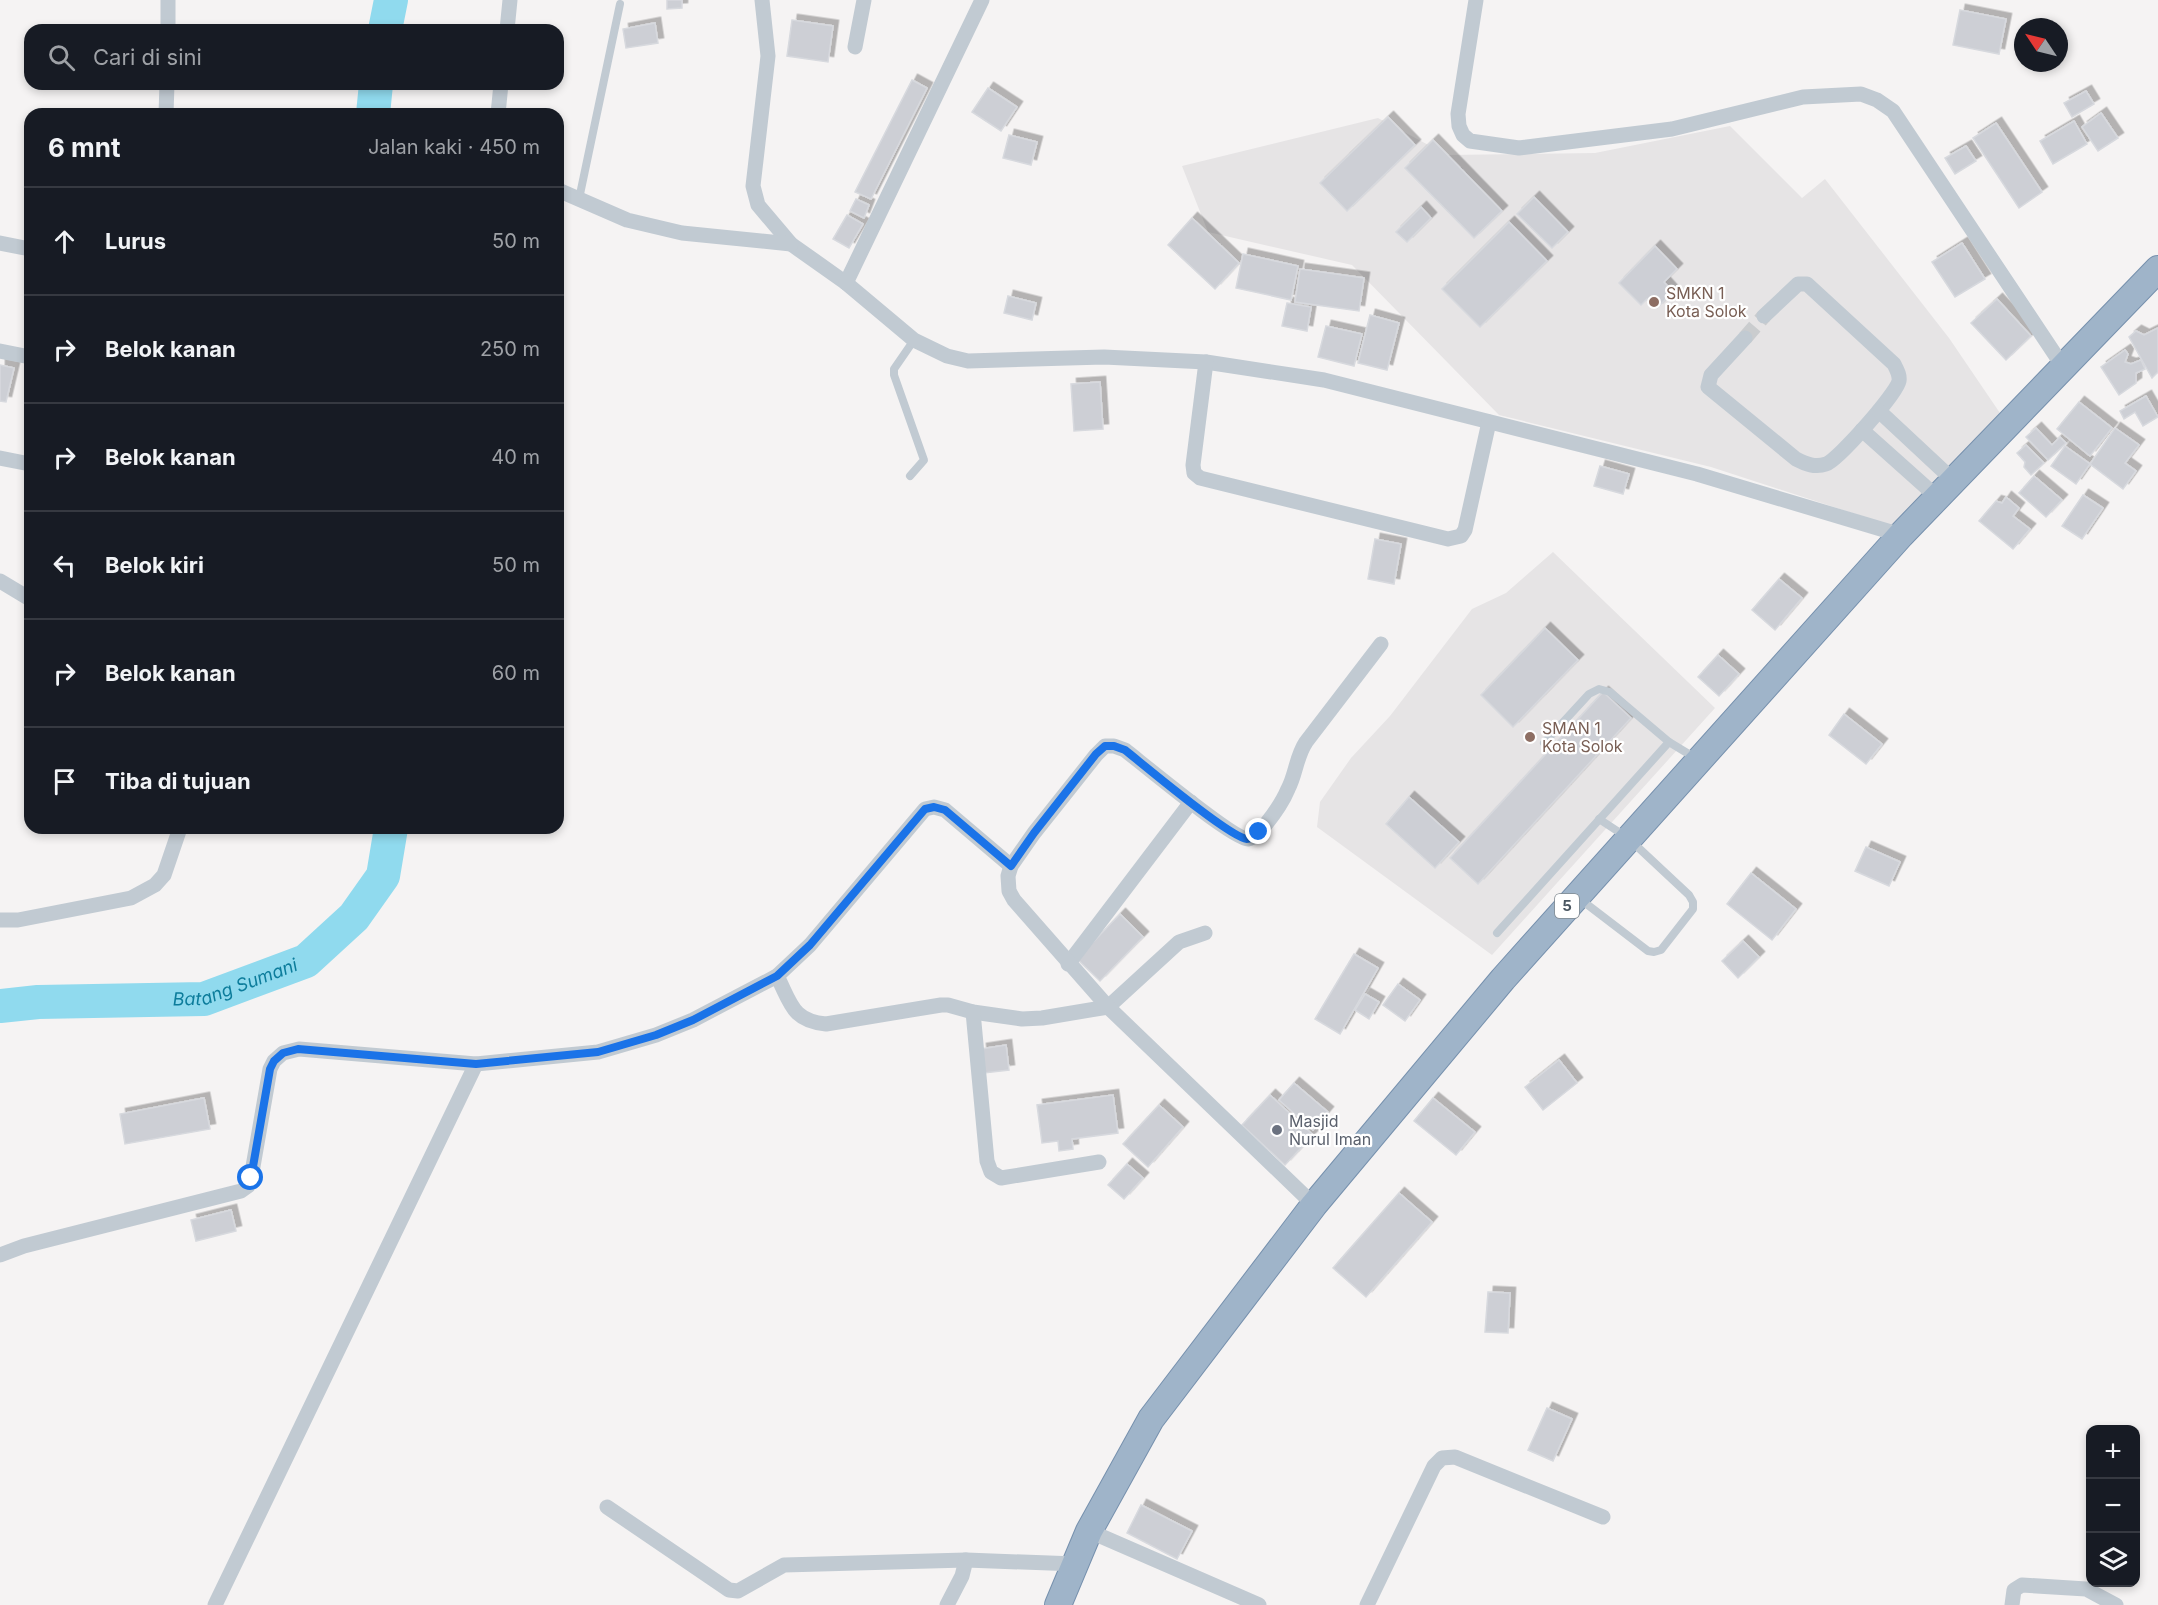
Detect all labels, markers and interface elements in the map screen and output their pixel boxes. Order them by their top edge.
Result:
north arrow [2014,18,2068,72]
search box [24,24,564,90]
icon: search [45,41,78,74]
text: Cari di sini [93,44,202,70]
text: 6 mnt [48,132,120,163]
text: Jalan kaki · 450 m [368,135,540,159]
icon: ahead [48,225,81,258]
text: Lurus [105,228,166,254]
text: 50 m [492,229,540,253]
place label: SMKN 1 Kota Solok [1666,283,1747,321]
marker: SMKN 1 Kota Solok [1647,295,1661,309]
icon: right [48,333,81,366]
text: Belok kanan [105,336,236,362]
text: 250 m [480,337,540,361]
icon: right [48,441,81,474]
text: Belok kanan [105,444,236,470]
text: 40 m [491,445,540,469]
icon: left [48,549,81,582]
text: Belok kiri [105,552,204,578]
text: 50 m [492,553,540,577]
icon: right [48,657,81,690]
text: Belok kanan [105,660,236,686]
text: 60 m [492,661,540,685]
place label: SMAN 1 Kota Solok [1542,718,1623,756]
marker: SMAN 1 Kota Solok [1523,730,1537,744]
icon: arrive [48,765,81,798]
text: Tiba di tujuan [105,768,251,794]
route end [1245,818,1271,844]
road number: 5 [1555,894,1579,918]
water label: Batang Sumani [172,954,301,1010]
place label: Masjid Nurul Iman [1289,1111,1371,1149]
marker: Masjid Nurul Iman [1270,1123,1284,1137]
route start [237,1164,263,1190]
map controls [2086,1425,2140,1587]
button: + [2086,1425,2140,1479]
button: − [2086,1479,2140,1533]
button: layers [2086,1533,2140,1587]

